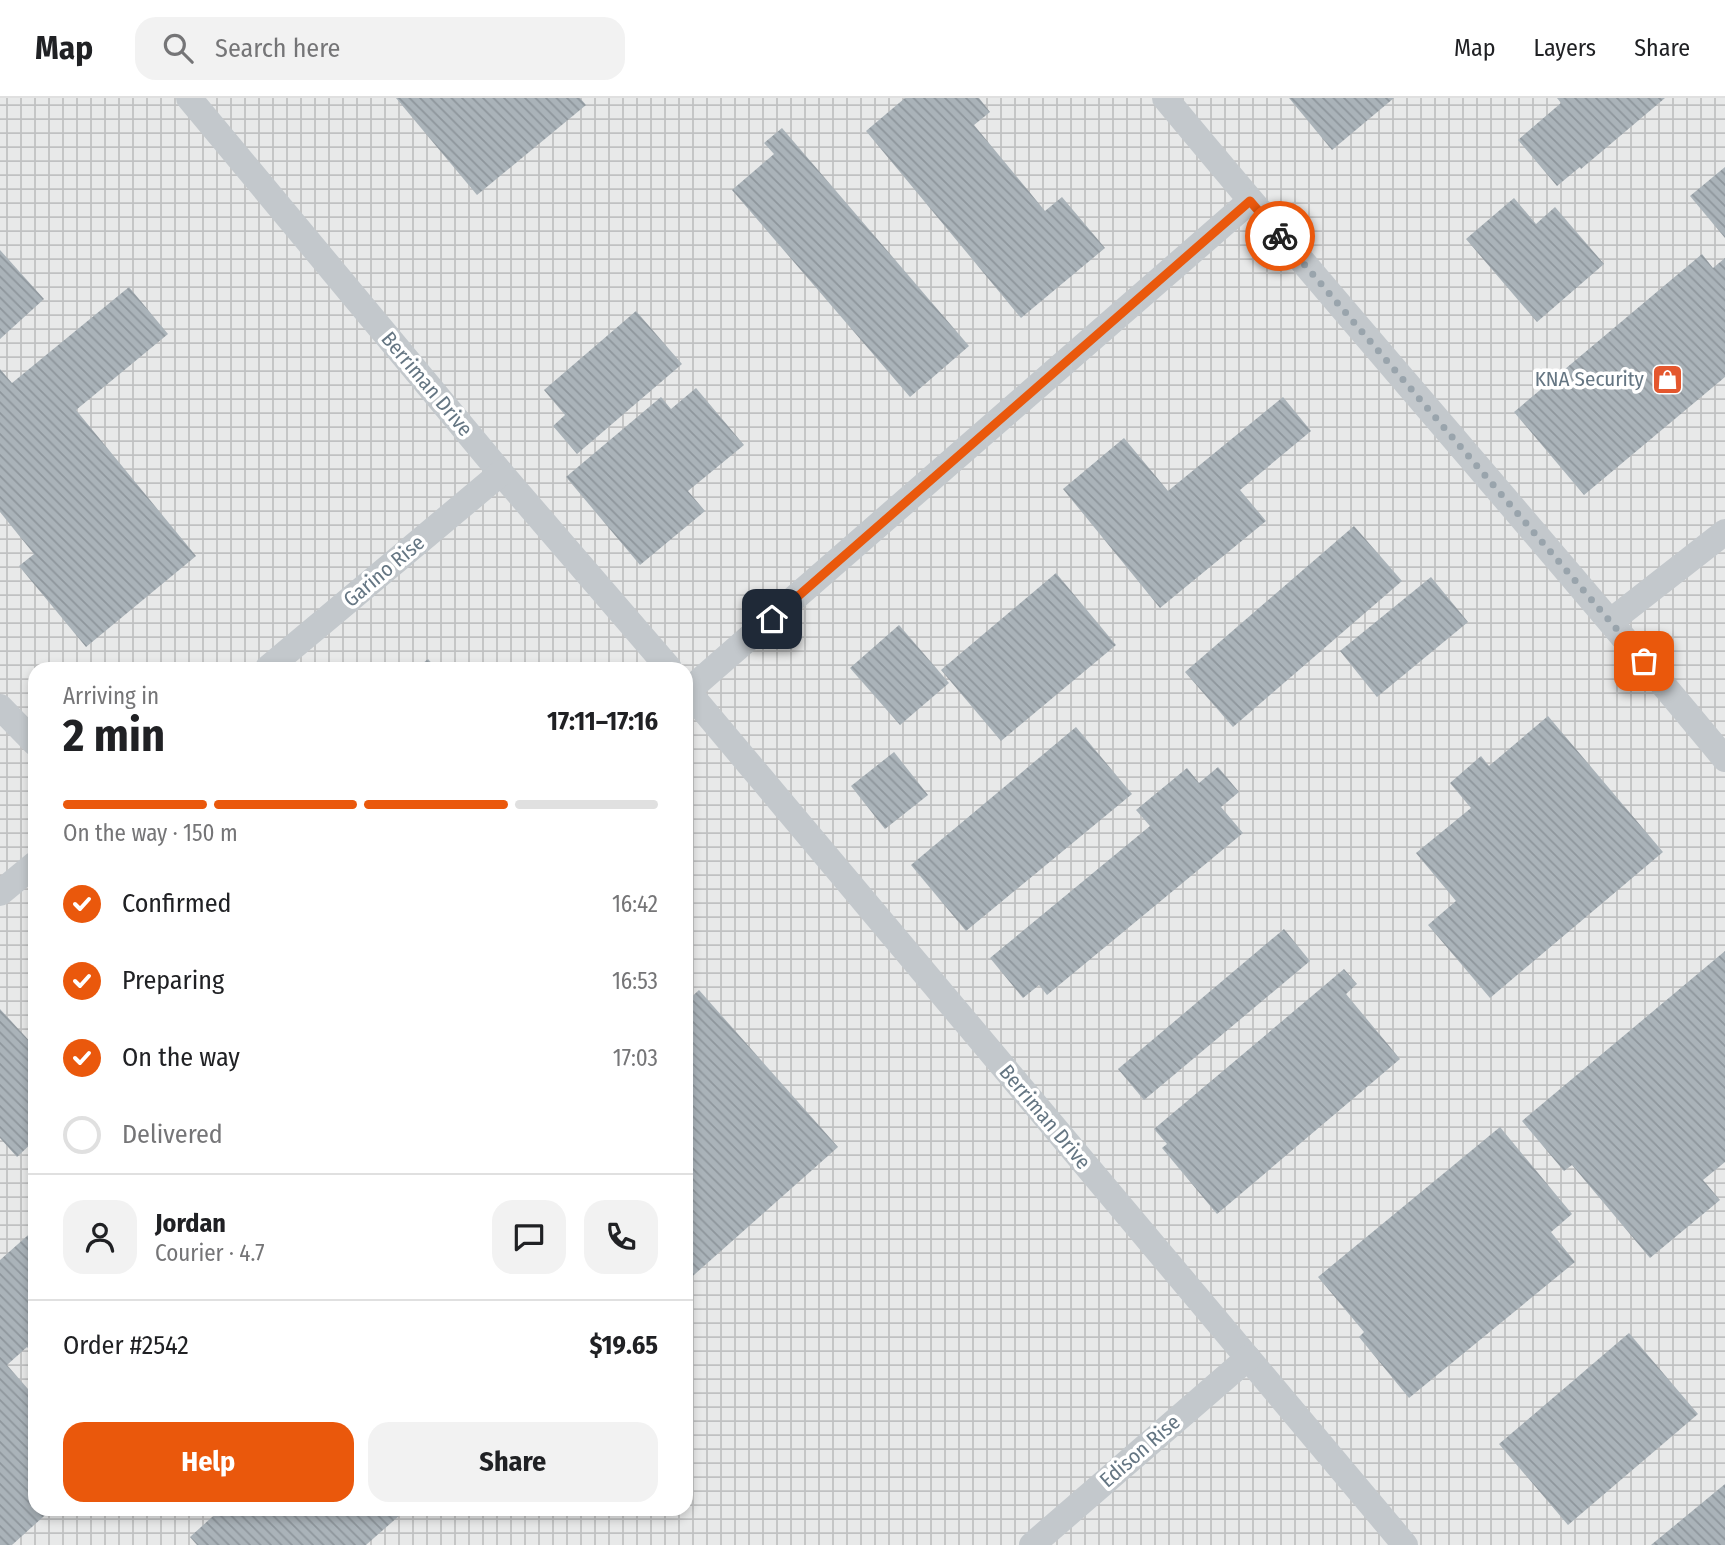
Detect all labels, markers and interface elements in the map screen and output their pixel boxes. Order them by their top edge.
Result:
search box [135,17,625,80]
text: Map [35,28,93,68]
icon: search [159,29,197,67]
text: Search here [215,33,340,64]
text: Map [1454,34,1496,62]
text: Layers [1534,34,1596,62]
text: Share [1634,34,1690,62]
courier [1245,201,1315,271]
icon: bike [1261,217,1299,255]
street label: Berriman Drive [376,326,478,442]
shop icon: KNA Security [1650,362,1684,396]
place label: KNA Security [1535,366,1645,392]
street label: Garino Rise [338,530,430,612]
pin [742,589,802,649]
icon: home [753,600,791,638]
pin [1614,631,1674,691]
icon: bag [1625,642,1663,680]
text: Arriving in [63,682,159,710]
text: 17:11–17:16 [547,706,658,737]
text: 2 min [63,708,165,763]
text: On the way · 150 m [63,819,238,847]
icon: check [63,885,101,923]
text: Confirmed [122,888,232,919]
text: 16:42 [612,890,658,918]
icon: check [63,962,101,1000]
text: Preparing [122,965,224,996]
text: 16:53 [612,967,658,995]
icon: check [63,1039,101,1077]
text: On the way [122,1042,240,1073]
text: 17:03 [613,1044,658,1072]
street label: Berriman Drive [994,1059,1096,1175]
text: Delivered [122,1119,223,1150]
button: person [63,1200,137,1274]
button: chat [492,1200,566,1274]
button: phone [584,1200,658,1274]
text: Jordan [155,1208,226,1239]
text: Courier · 4.7 [155,1239,265,1267]
text: Order #2542 [63,1330,189,1361]
text: $19.65 [590,1330,658,1361]
street label: Edison Rise [1094,1409,1186,1493]
button: Help [63,1422,354,1502]
button: Share [368,1422,658,1502]

